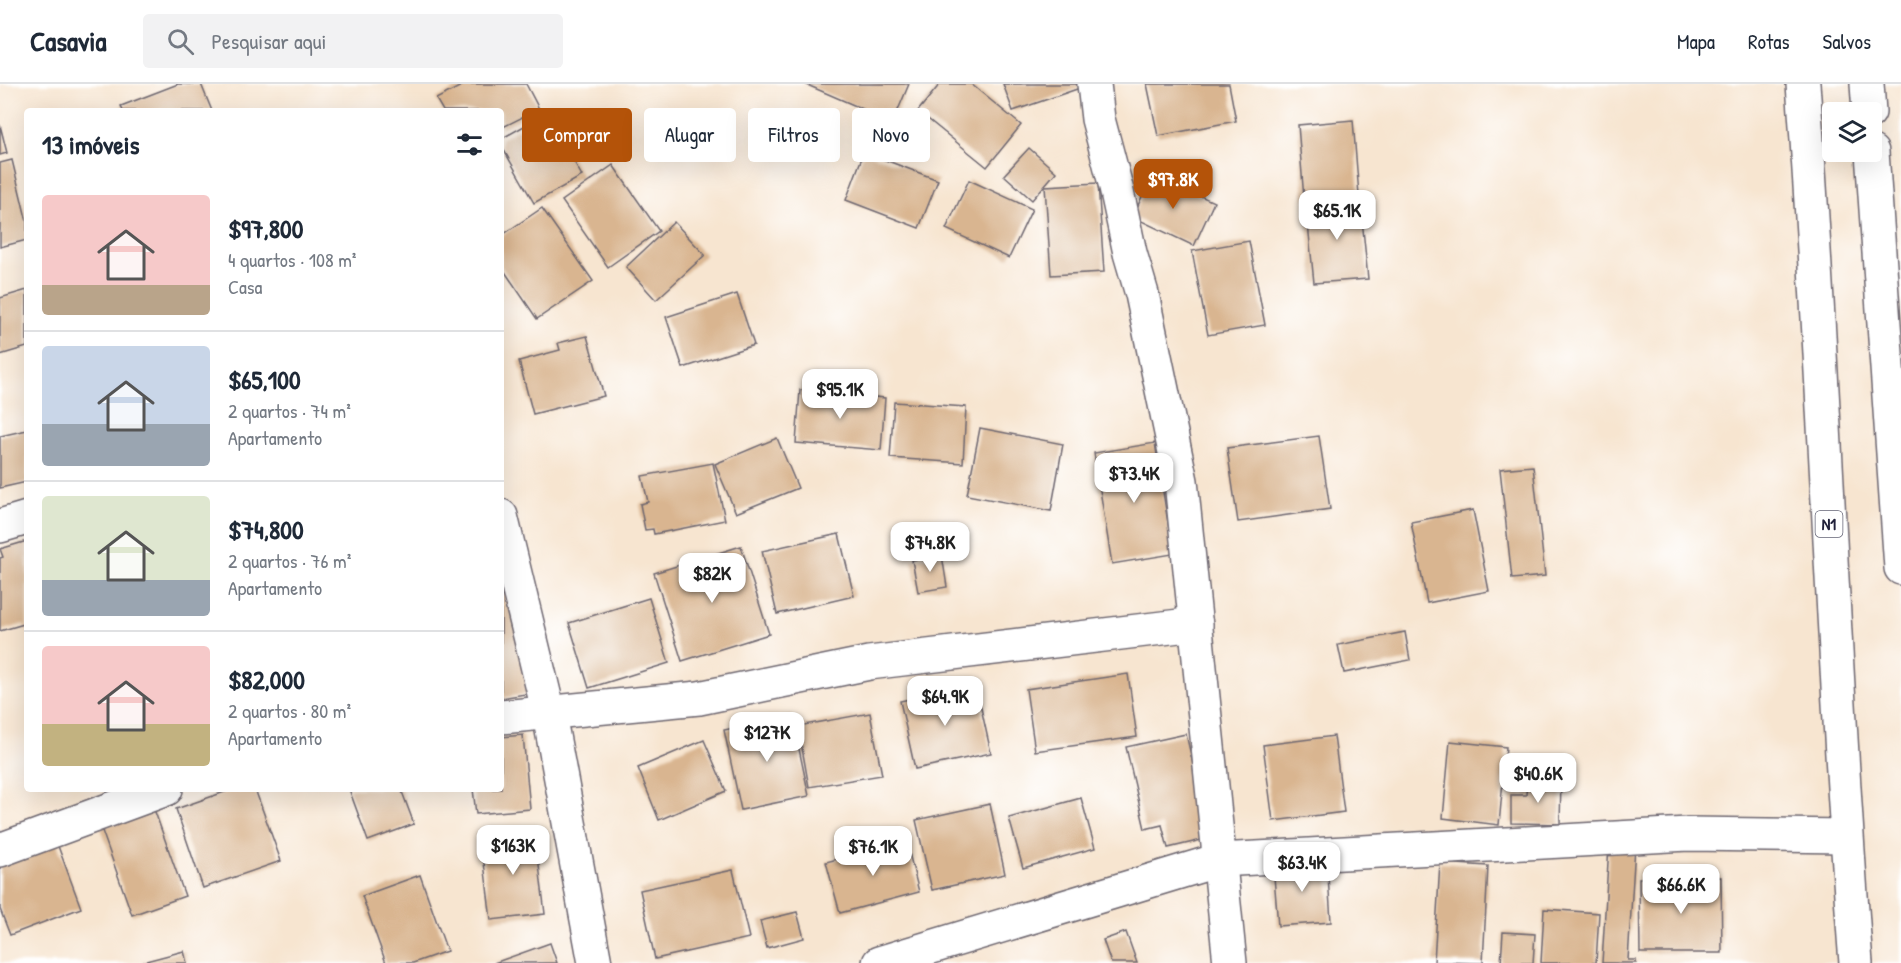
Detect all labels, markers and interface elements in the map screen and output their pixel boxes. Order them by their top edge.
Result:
search box [143,14,563,68]
text: Casavia [30,22,107,60]
icon: search [164,25,197,58]
text: Pesquisar aqui [212,26,326,56]
text: Mapa [1677,27,1715,56]
text: Rotas [1748,27,1790,56]
text: Salvos [1823,27,1871,56]
map controls [1822,102,1882,162]
button: layers [1822,102,1882,162]
chip: Comprar [522,108,632,162]
chip: Alugar [644,108,736,162]
chip: Filtros [748,108,840,162]
chip: Novo [852,108,930,162]
text: 13 imóveis [42,127,140,162]
icon: filters [453,128,486,161]
pin: $97.8K [1124,159,1222,210]
text: $97.8K [1148,165,1198,192]
pin: $65.1K [1288,190,1386,241]
text: $65.1K [1313,196,1361,223]
text: $97,800 [228,211,303,246]
icon: home [90,219,162,291]
text: 4 quartos · 108 m² [228,246,356,273]
text: Casa [228,273,262,300]
text: $65,100 [228,362,301,397]
pin: $95.1K [791,369,889,420]
icon: home [90,370,162,442]
text: $95.1K [816,375,864,402]
text: 2 quartos · 74 m² [228,397,351,424]
text: Apartamento [228,424,322,451]
pin: $73.4K [1085,453,1183,504]
text: $73.4K [1108,459,1160,486]
road number: N1 [1816,511,1842,537]
text: $74,800 [228,512,304,547]
icon: home [90,520,162,592]
pin: $74.8K [881,522,979,573]
text: $74.8K [905,528,955,555]
text: 2 quartos · 76 m² [228,547,351,574]
pin: $82K [676,553,748,604]
text: $82K [693,559,731,586]
text: Apartamento [228,574,322,601]
text: $82,000 [228,662,305,697]
icon: home [90,670,162,742]
pin: $64.9K [896,676,994,727]
text: $64.9K [921,682,969,709]
text: 2 quartos · 80 m² [228,697,351,724]
pin: $127K [725,712,809,763]
text: $127K [743,718,791,745]
text: Apartamento [228,724,322,751]
pin: $40.6K [1489,753,1587,804]
text: $40.6K [1513,759,1563,786]
pin: $163K [471,825,555,876]
pin: $76.1K [824,826,922,877]
text: $163K [491,831,535,858]
text: $76.1K [848,832,898,859]
pin: $63.4K [1253,842,1351,893]
text: $63.4K [1277,848,1327,875]
pin: $66.6K [1632,864,1730,915]
text: $66.6K [1657,870,1705,897]

